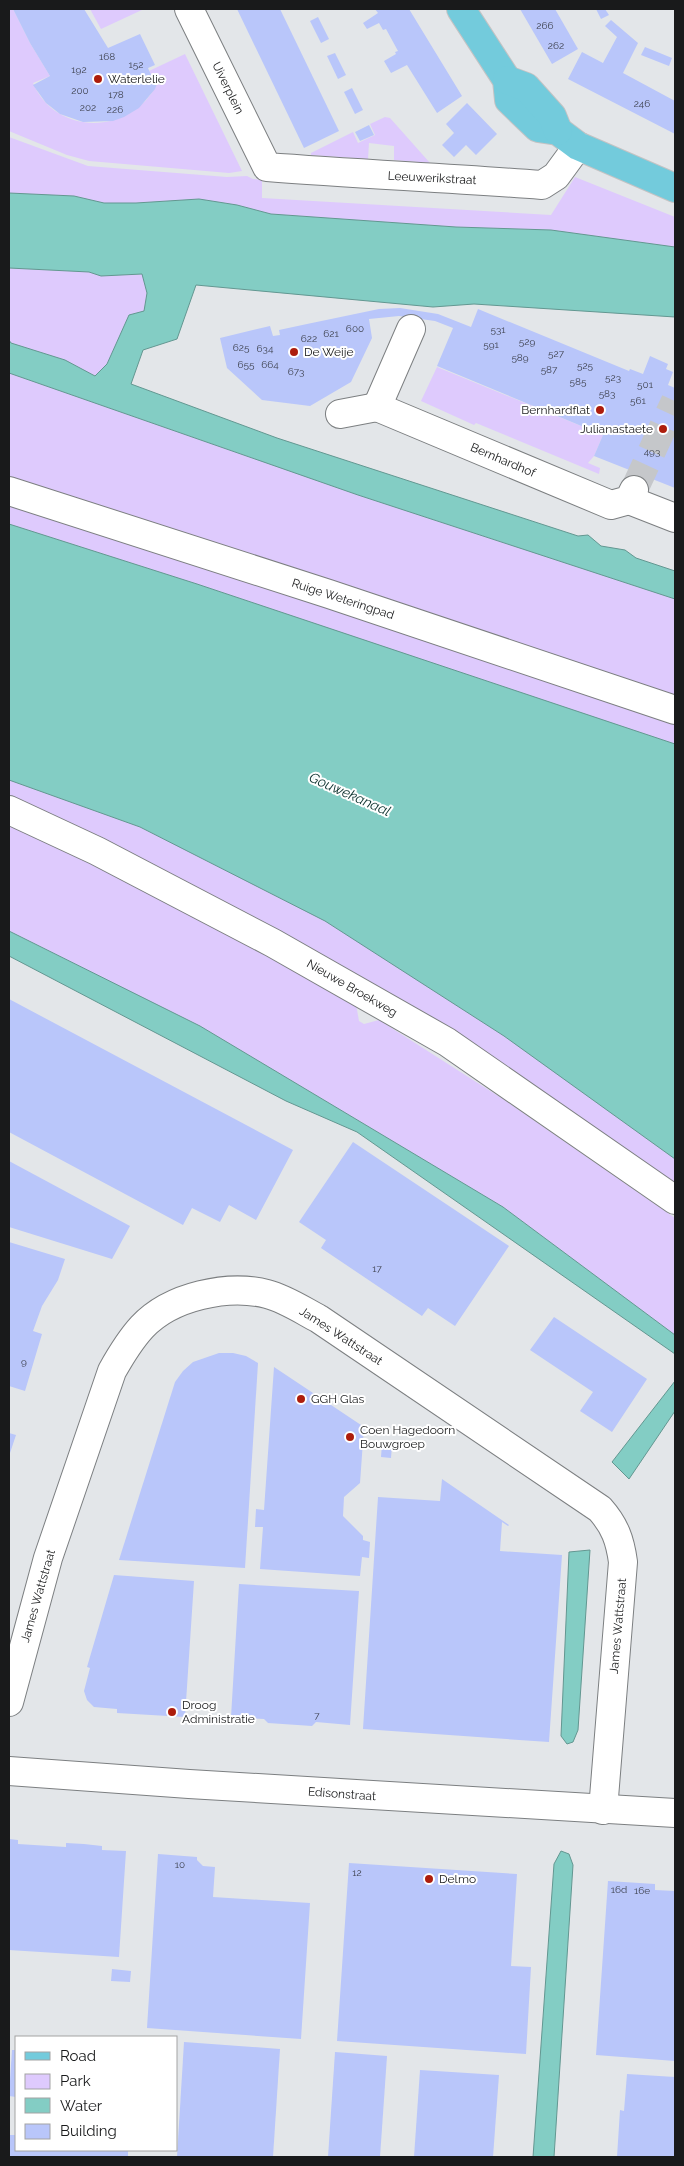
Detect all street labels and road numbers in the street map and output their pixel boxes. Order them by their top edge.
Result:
street label: Uiverplein [209,60,247,116]
street label: Leeuwerikstraat [387,169,477,187]
street label: Bernhardhof [468,440,539,480]
street label: Ruige Weteringpad [290,576,396,622]
street label: Nieuwe Broekweg [304,956,400,1020]
street label: James Wattstraat [297,1304,385,1368]
street label: James Wattstraat [18,1548,58,1644]
street label: James Wattstraat [607,1577,629,1675]
street label: Edisonstraat [307,1785,377,1803]

